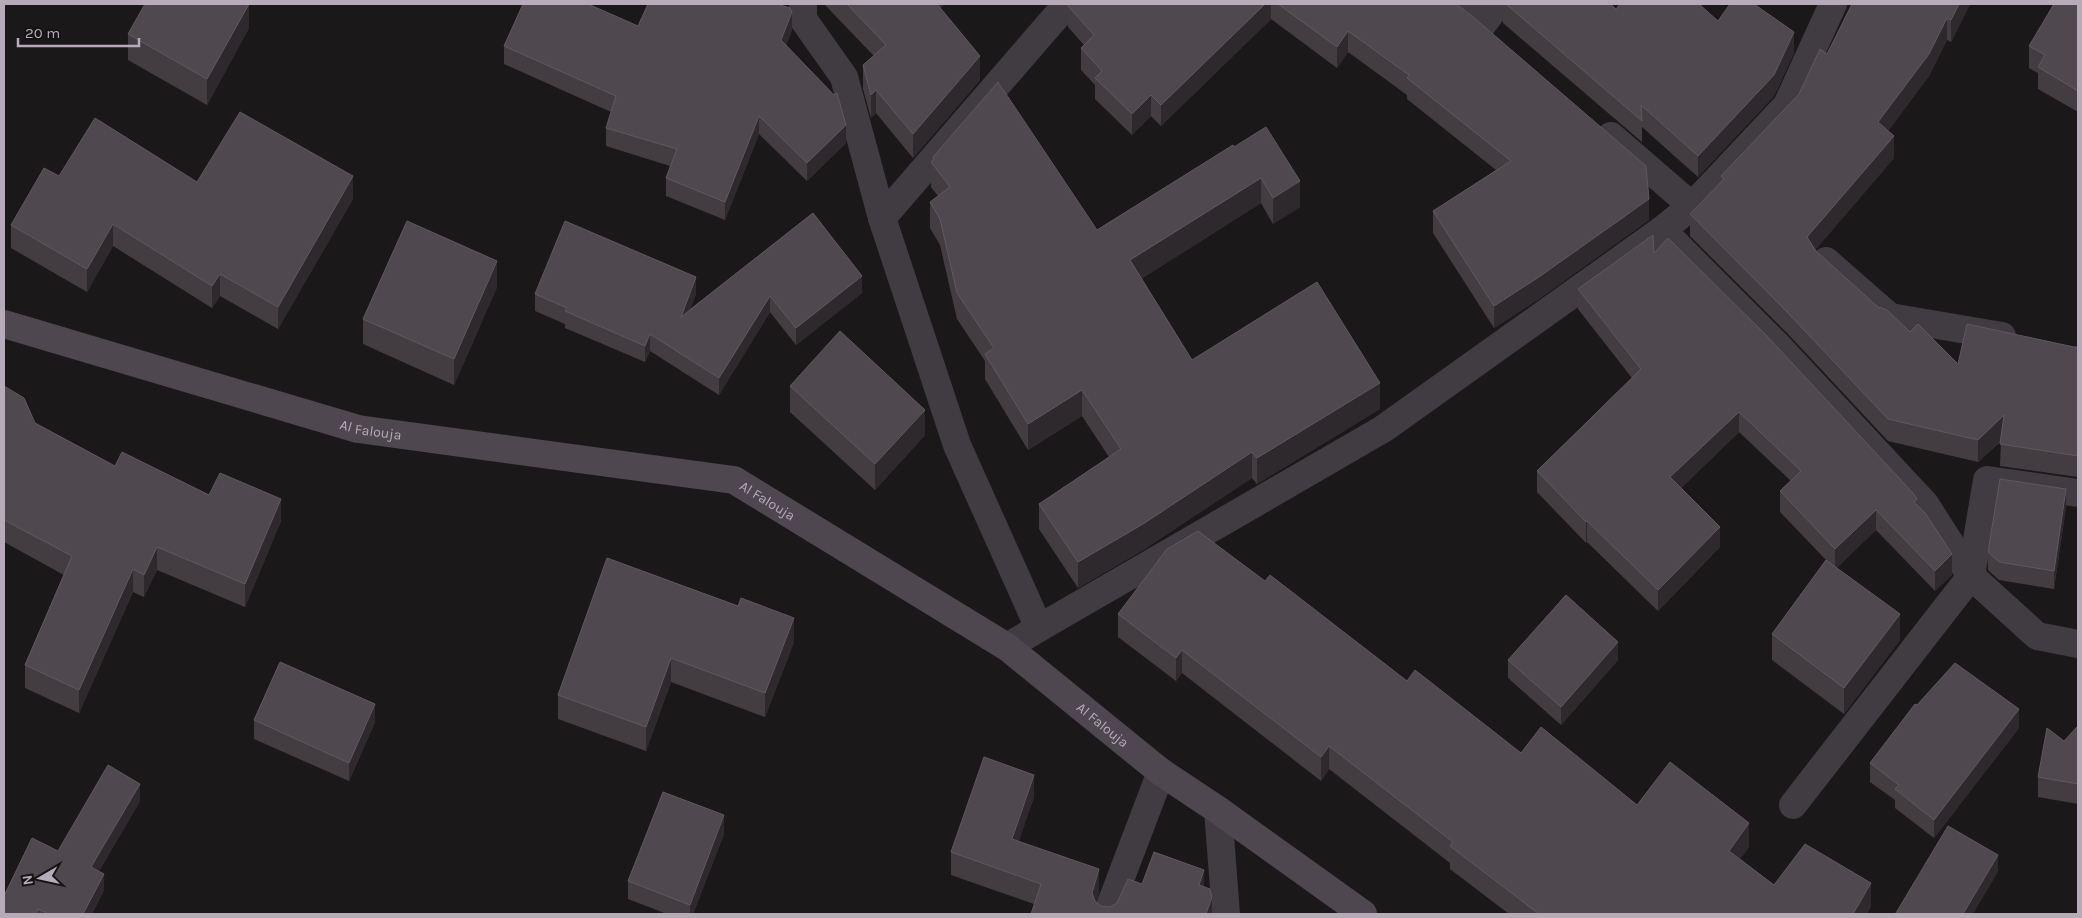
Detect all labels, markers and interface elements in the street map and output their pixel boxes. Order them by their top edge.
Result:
scale bar [18,15,139,47]
text: 20 m [25,24,60,42]
street label: Al Falouja [338,416,403,444]
street label: Al Falouja [736,477,798,524]
street label: Al Falouja [1073,699,1132,751]
north arrow [15,853,65,903]
text: N [18,874,37,886]

